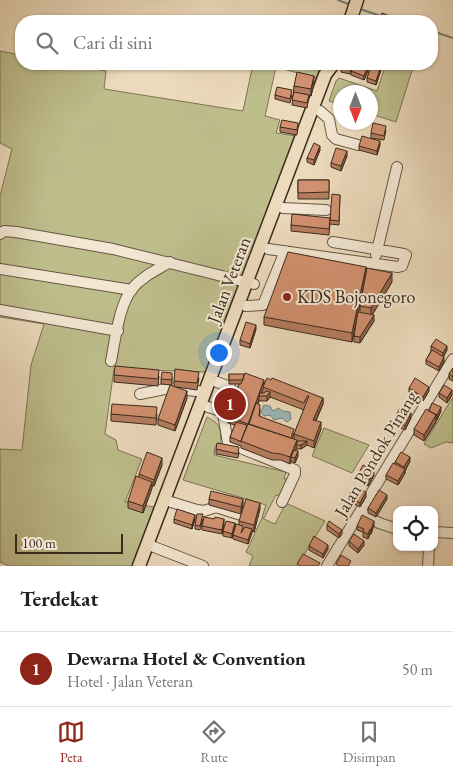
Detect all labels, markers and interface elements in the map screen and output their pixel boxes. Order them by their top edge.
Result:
search box [15,15,438,70]
icon: search [33,29,61,57]
text: Cari di sini [73,30,152,55]
north arrow [333,85,378,130]
street label: Jalan Veteran [201,233,256,328]
place label: KDS Bojonegoro [297,285,416,308]
marker: KDS Bojonegoro [281,291,293,303]
your location [206,340,232,366]
pin: 1 [214,385,246,423]
street label: Jalan Pondok Pinang [328,386,422,523]
map controls [393,506,438,551]
button: locate [393,506,438,551]
scale bar [15,531,122,554]
text: 100 m [22,534,56,552]
text: Terdekat [20,585,98,612]
text: Dewarna Hotel & Convention [67,646,306,671]
text: 1 [32,659,40,680]
text: 50 m [402,659,433,680]
text: Hotel · Jalan Veteran [67,671,193,692]
tab: Peta [57,718,85,766]
tab: Rute [200,718,228,766]
tab: Disimpan [343,718,396,766]

